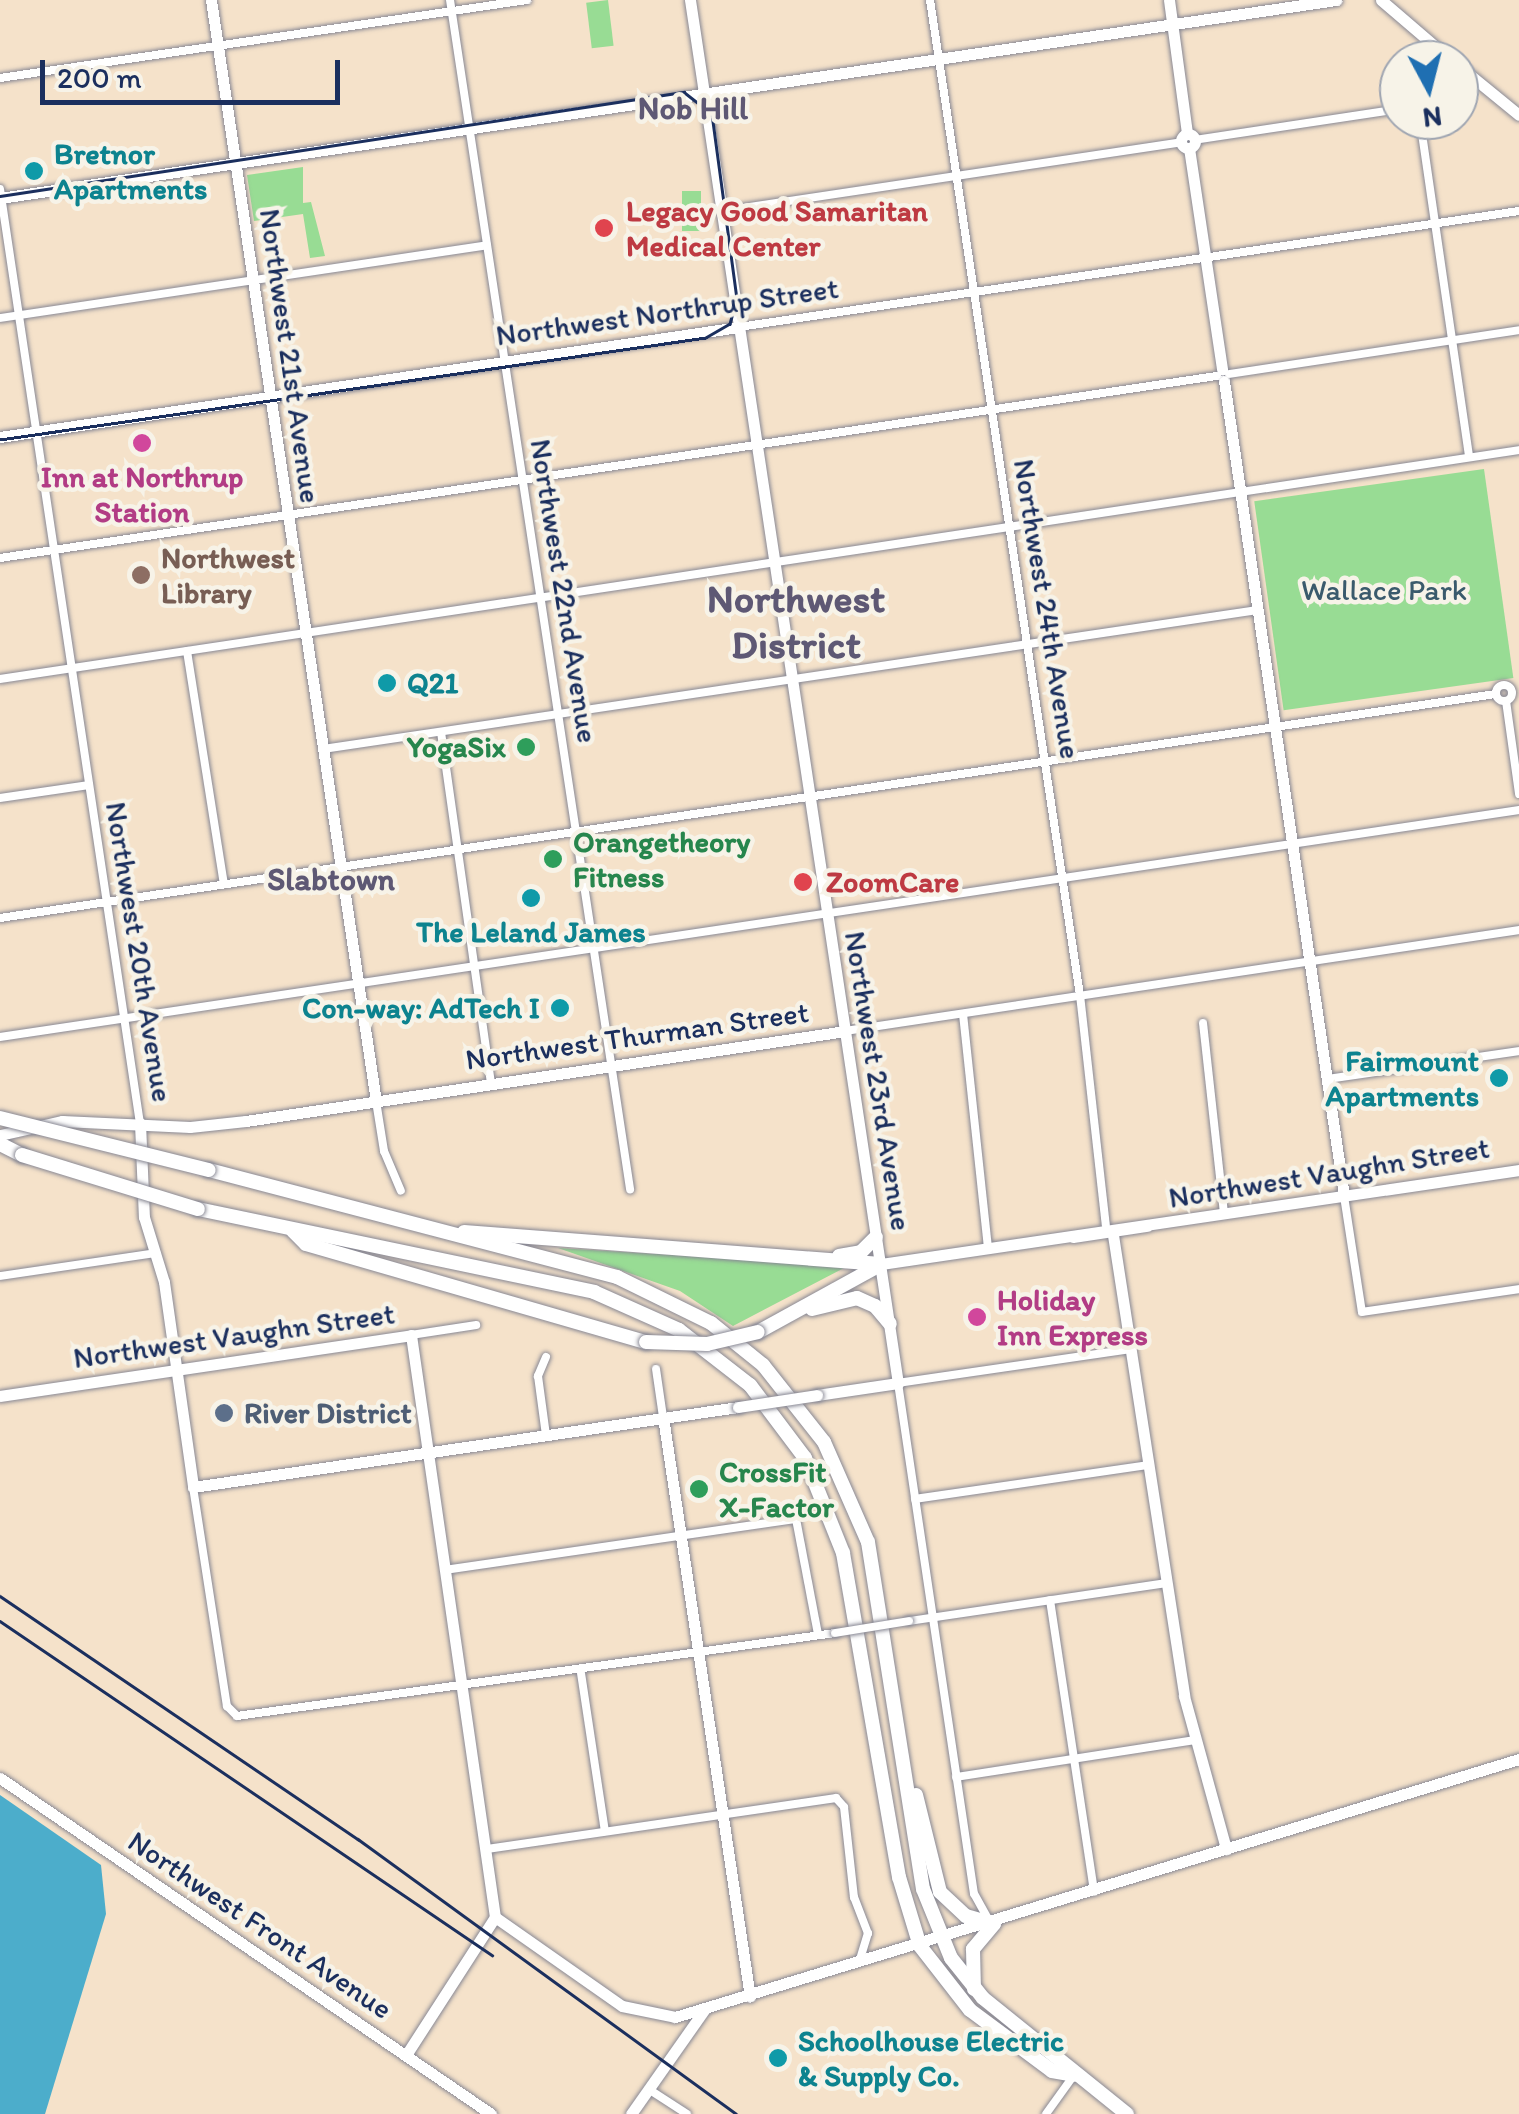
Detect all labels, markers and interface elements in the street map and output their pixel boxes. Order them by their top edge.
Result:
scale bar [45,40,345,102]
north arrow [1379,40,1479,140]
text: 200 m [57,59,142,96]
district label: Nob Hill [638,89,748,127]
text: N [1421,100,1444,136]
place label: Bretnor Apartments [54,136,207,206]
marker: Bretnor Apartments [23,160,45,182]
place label: Legacy Good Samaritan Medical Center [626,193,930,264]
street label: Northwest 21st Avenue [252,207,328,505]
marker: Legacy Good Samaritan Medical Center [591,215,617,241]
street label: Northwest Northrup Street [494,270,840,354]
marker: Inn at Northrup Station [131,432,153,454]
street label: Northwest 22nd Avenue [522,437,606,745]
street label: Northwest 24th Avenue [1006,457,1088,761]
place label: Inn at Northrup Station [41,459,243,530]
place label: Northwest Library [161,540,295,610]
marker: Northwest Library [130,564,152,586]
park label: Wallace Park [1301,572,1467,608]
district label: Northwest District [707,574,885,668]
place label: Q21 [407,665,458,701]
marker: Q21 [376,672,398,694]
place label: YogaSix [407,729,506,765]
marker: YogaSix [515,736,537,758]
street label: Northwest 20th Avenue [98,800,180,1104]
place label: Orangetheory Fitness [573,824,750,894]
marker: Orangetheory Fitness [542,848,564,870]
district label: Slabtown [267,860,395,898]
place label: ZoomCare [826,864,959,900]
marker: ZoomCare [790,869,816,895]
marker: The Leland James [520,887,542,909]
place label: The Leland James [417,914,645,950]
street label: Northwest 23rd Avenue [837,929,919,1233]
place label: Con-way: AdTech I [302,990,540,1026]
street label: Northwest Thurman Street [464,994,810,1078]
marker: Con-way: AdTech I [549,997,571,1019]
place label: Fairmount Apartments [1326,1043,1479,1114]
marker: Fairmount Apartments [1488,1067,1510,1089]
street label: Northwest Vaughn Street [1167,1130,1491,1216]
place label: Holiday Inn Express [997,1282,1147,1352]
street label: Northwest Vaughn Street [72,1296,396,1376]
marker: Holiday Inn Express [966,1306,988,1328]
place label: River District [244,1395,413,1431]
marker: River District [213,1402,235,1424]
place label: CrossFit X-Factor [719,1454,834,1524]
marker: CrossFit X-Factor [688,1478,710,1500]
street label: Northwest Front Avenue [121,1823,399,2027]
place label: Schoolhouse Electric & Supply Co. [798,2023,1063,2094]
marker: Schoolhouse Electric & Supply Co. [767,2047,789,2069]

